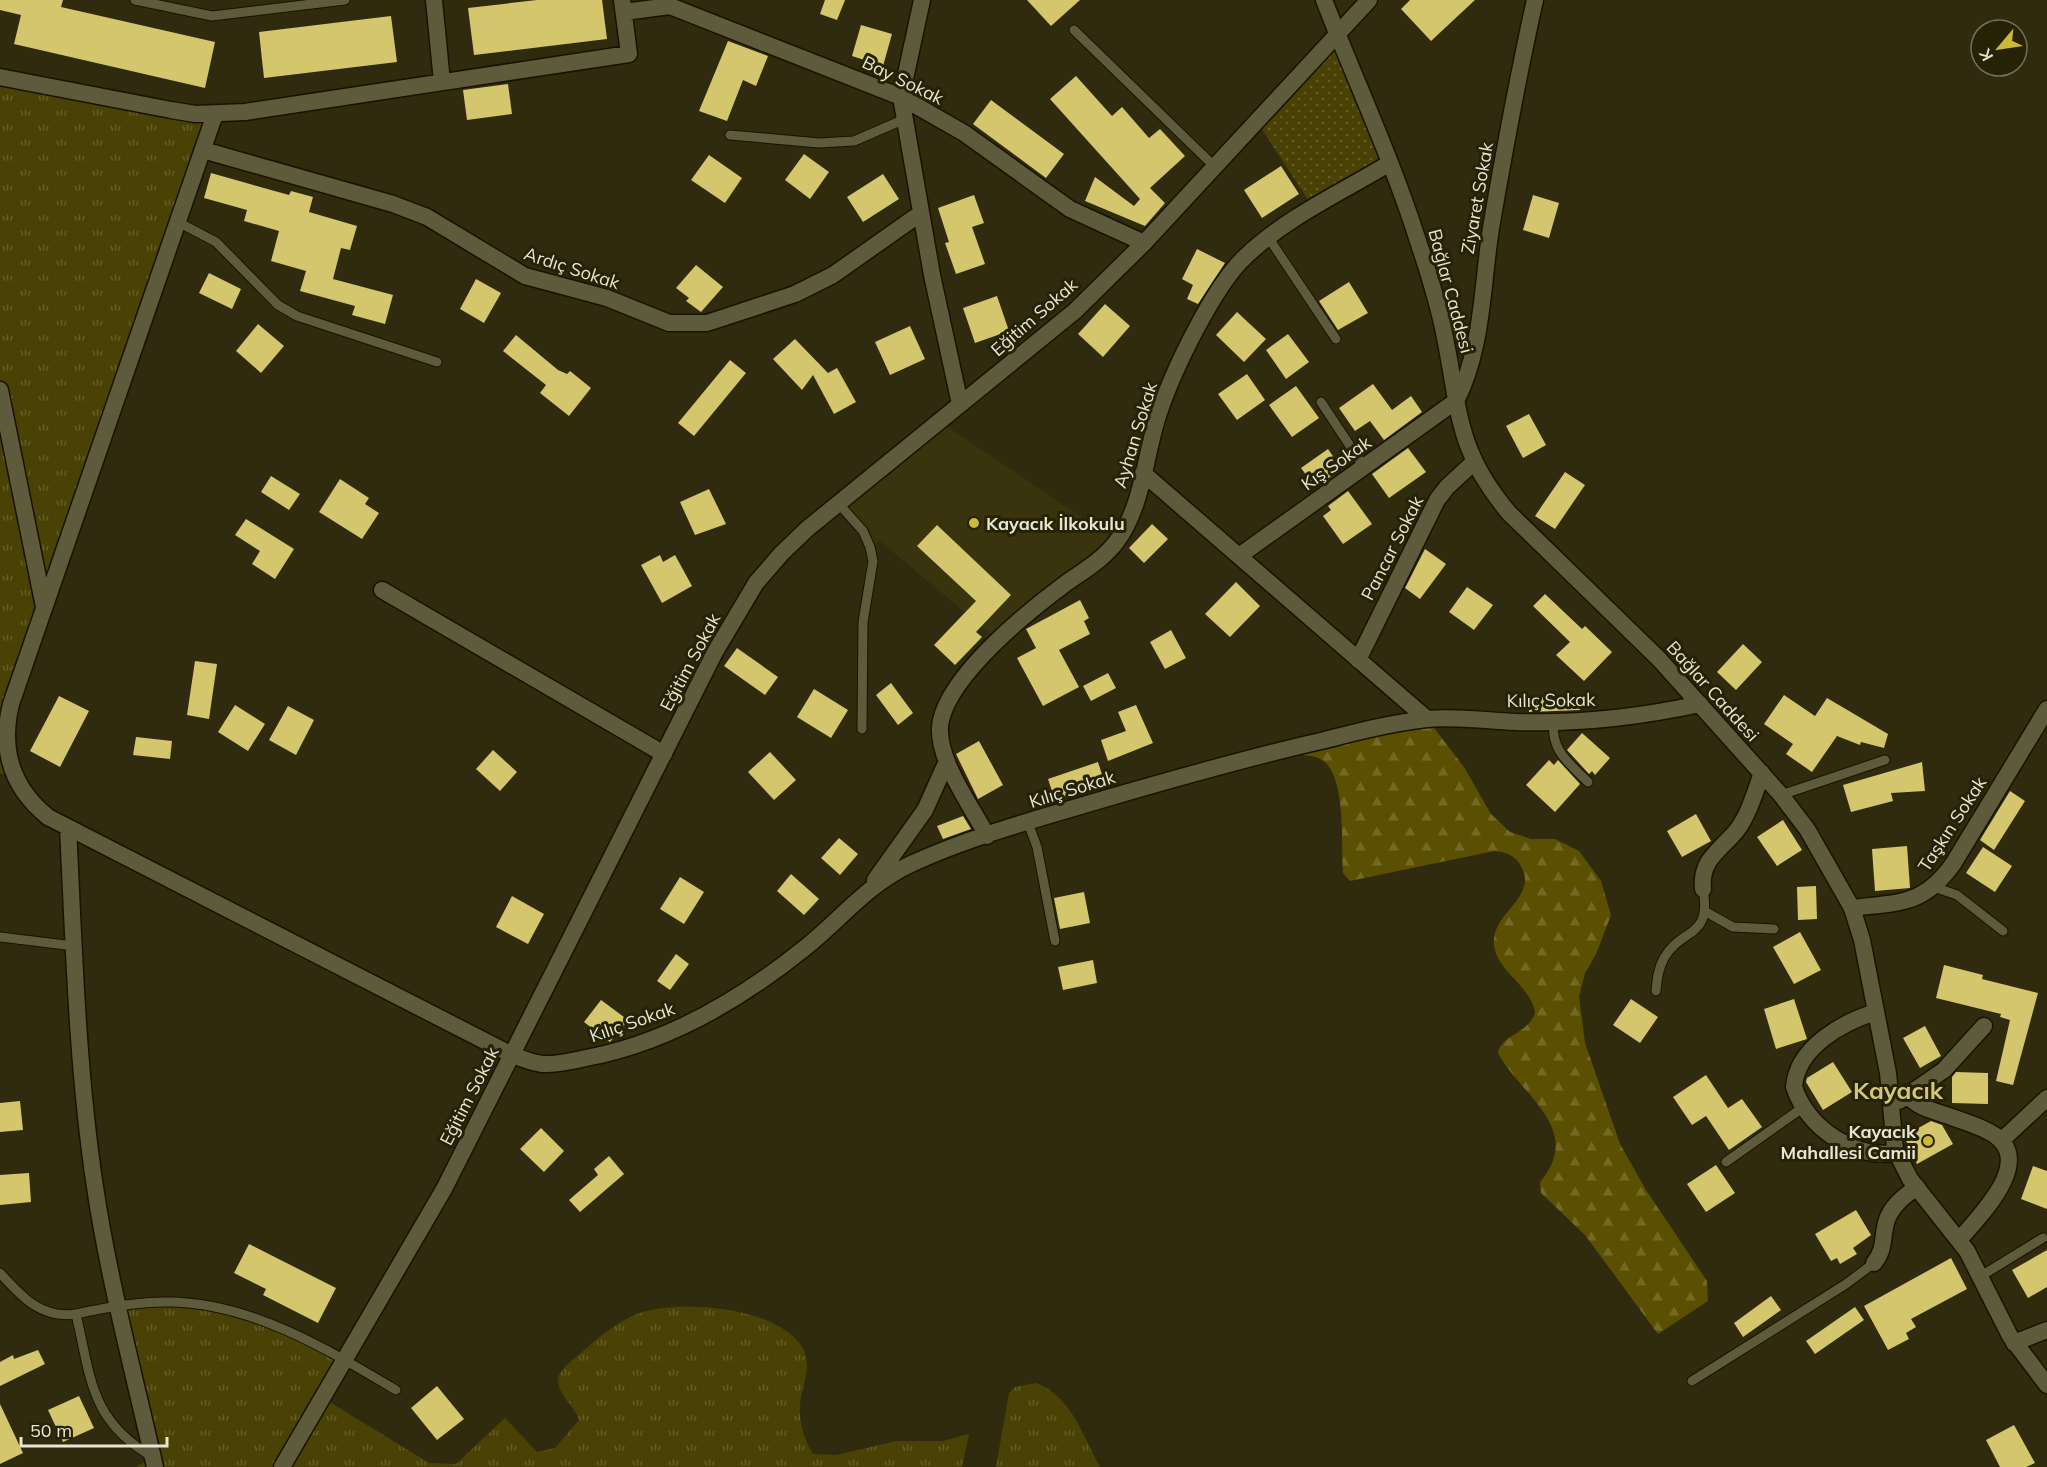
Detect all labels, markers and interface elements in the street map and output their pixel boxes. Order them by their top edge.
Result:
north arrow [1969,18,2029,78]
text: K [1974,45,1997,65]
street label: Bay Sokak [858,50,948,110]
street label: Ziyaret Sokak [1456,140,1498,256]
street label: Bağlar Caddesi [1423,226,1479,356]
street label: Ardıç Sokak [521,242,623,294]
street label: Eğitim Sokak [986,273,1083,361]
street label: Ayhan Sokak [1108,379,1162,491]
street label: Kış Sokak [1297,430,1376,495]
street label: Pancar Sokak [1356,491,1429,604]
place label: Kayacık İlkokulu [986,512,1125,535]
marker: Kayacık İlkokulu [967,516,981,530]
street label: Eğitim Sokak [655,609,726,715]
street label: Bağlar Caddesi [1662,636,1764,746]
street label: Kılıç Sokak [1506,688,1596,712]
street label: Kılıç Sokak [1026,765,1118,813]
street label: Taşkın Sokak [1913,772,1992,876]
street label: Kılıç Sokak [586,996,678,1047]
street label: Eğitim Sokak [434,1042,504,1149]
district label: Kayacık [1853,1075,1944,1105]
place label: Kayacık Mahallesi Camii [1781,1120,1917,1164]
marker: Kayacık Mahallesi Camii [1921,1134,1935,1148]
scale bar [21,1410,166,1448]
text: 50 m [30,1419,72,1442]

